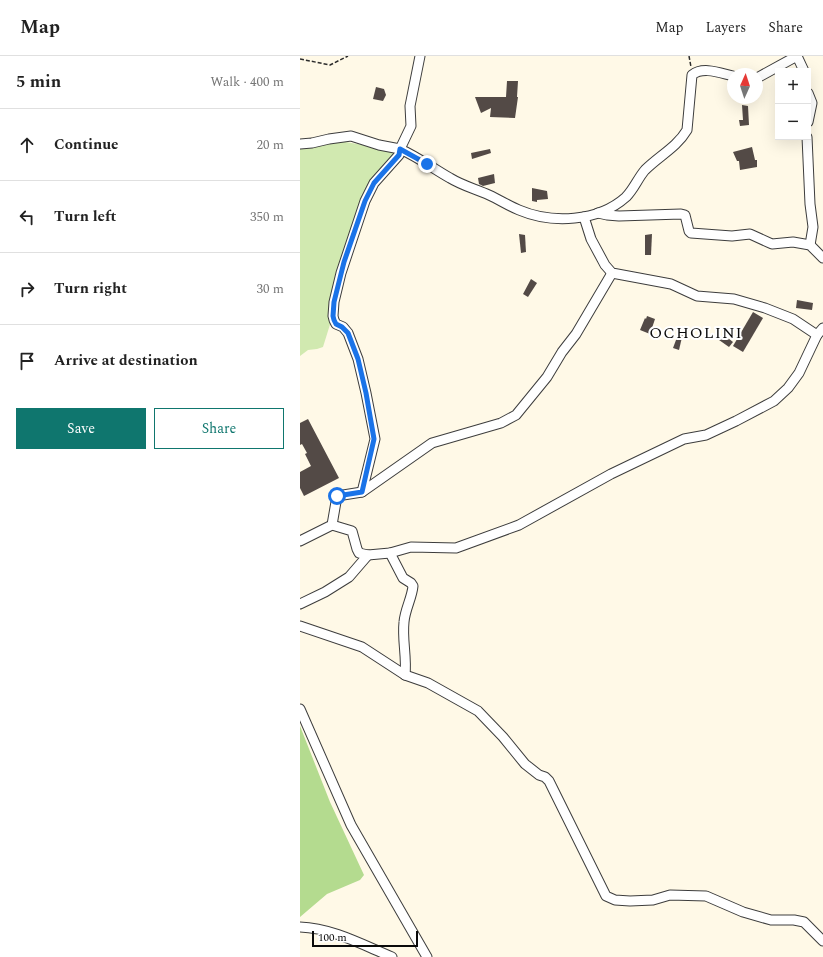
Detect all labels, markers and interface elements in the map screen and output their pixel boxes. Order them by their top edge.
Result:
text: Map [20,13,60,42]
text: Map [655,17,684,38]
text: Layers [706,17,746,38]
text: Share [768,17,803,38]
north arrow [727,68,763,104]
map controls [775,68,811,140]
button: + [775,68,811,104]
text: 5 min [16,69,61,95]
text: Walk · 400 m [210,72,284,92]
button: − [775,104,811,140]
text: Continue [54,133,119,156]
icon: ahead [16,134,38,156]
text: 20 m [257,135,284,155]
route end [418,155,436,173]
text: Turn left [54,205,116,228]
icon: left [16,206,38,228]
text: 350 m [250,207,284,227]
text: Turn right [54,277,127,300]
icon: right [16,278,38,300]
text: 30 m [257,279,284,299]
district label: OCHOLINI [649,321,743,345]
text: Arrive at destination [54,349,198,372]
icon: arrive [16,350,38,372]
button: Save [16,408,146,449]
button: Share [154,408,284,449]
route start [328,487,346,505]
scale bar [312,929,418,948]
text: 100 m [318,929,347,946]

